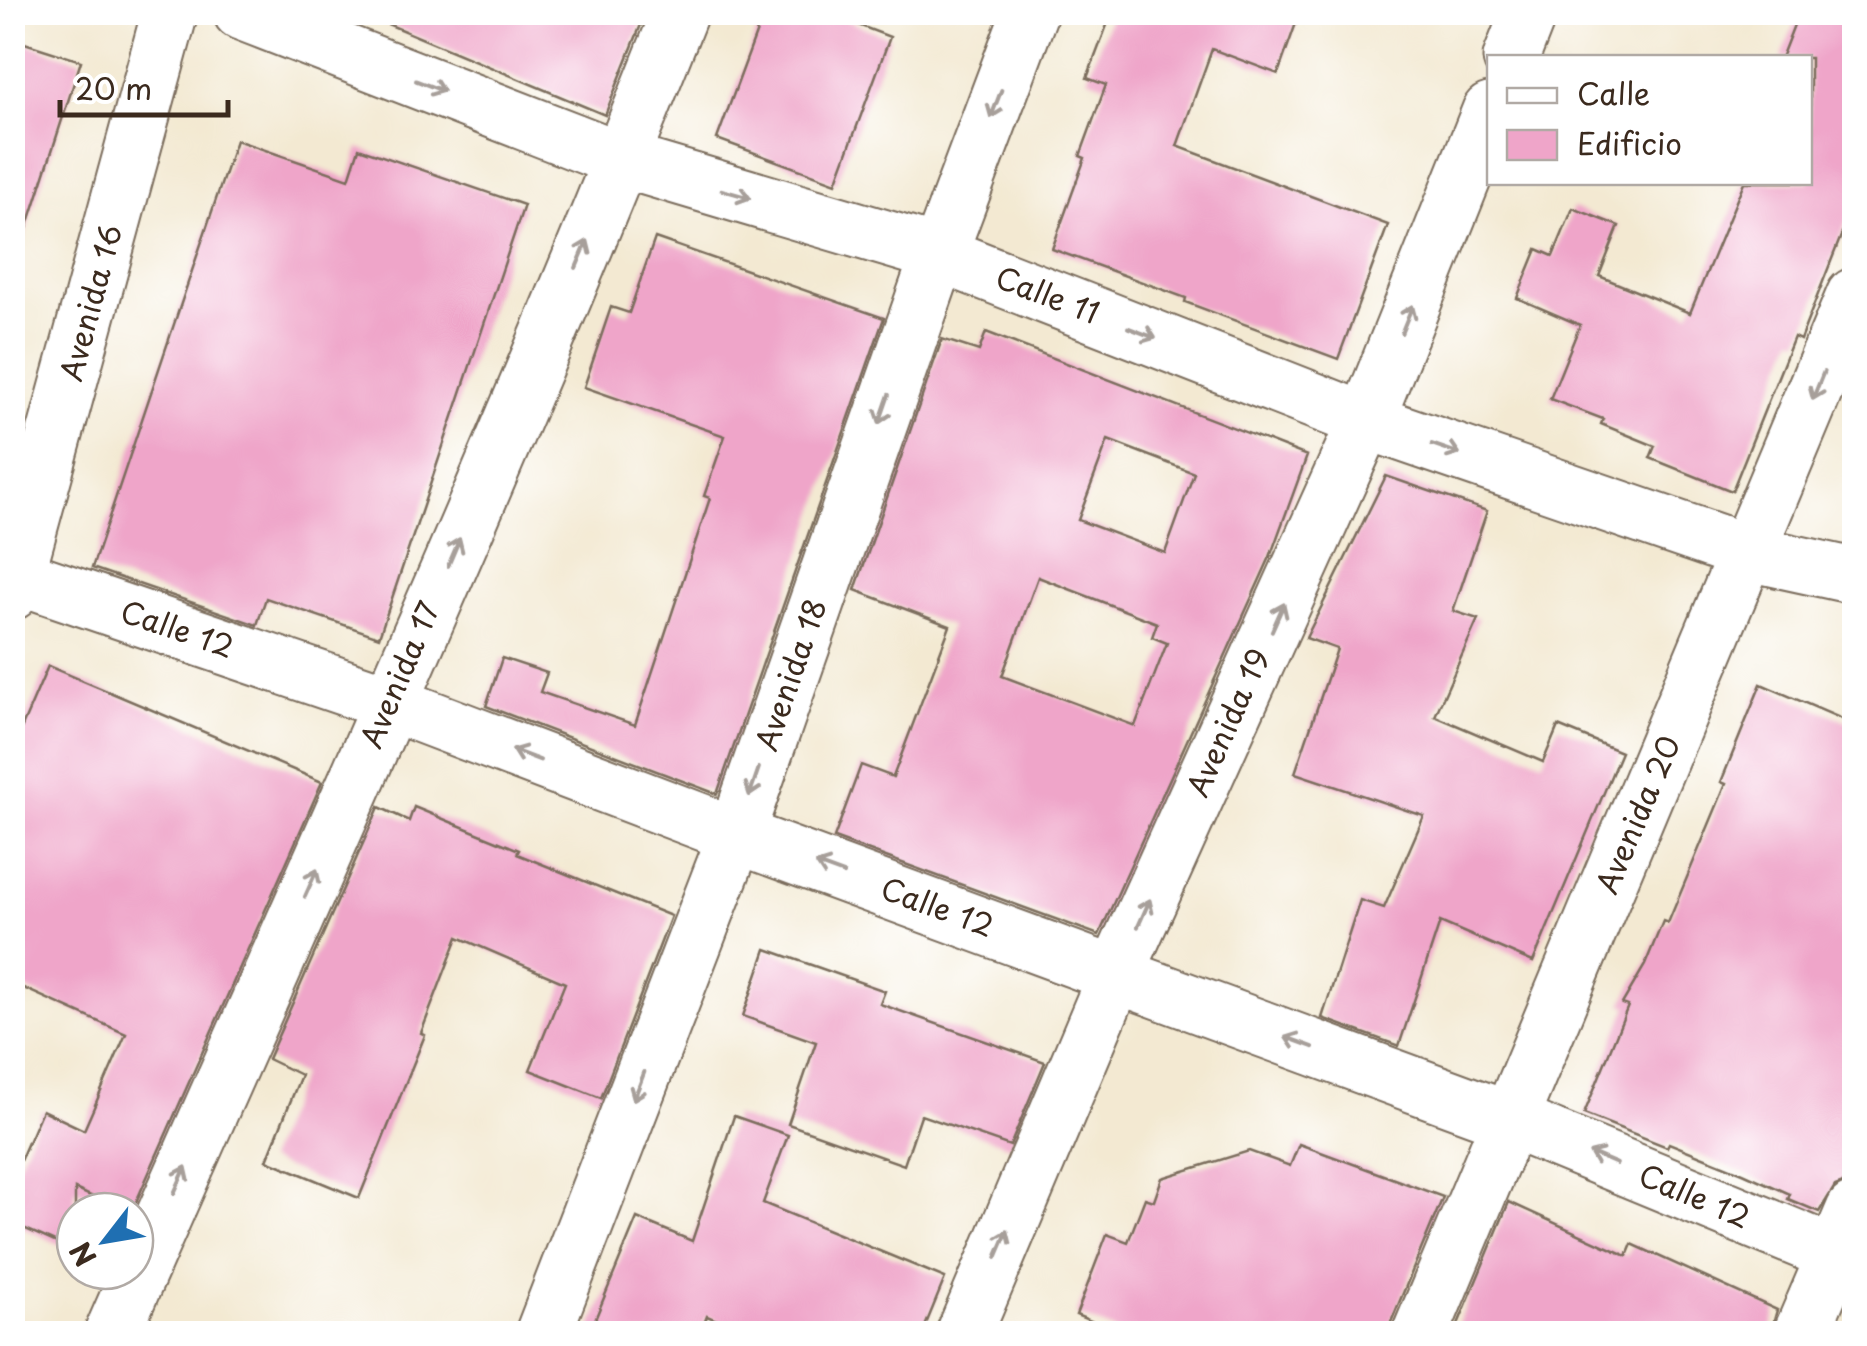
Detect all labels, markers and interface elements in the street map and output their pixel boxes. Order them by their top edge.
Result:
scale bar [60,55,228,117]
legend [1487,55,1812,185]
text: 20 m [75,65,152,110]
text: Calle [1577,70,1650,115]
one-way arrow [414,78,445,96]
one-way arrow [985,88,1003,118]
text: Edificio [1577,120,1682,165]
one-way arrow [720,186,751,204]
street label: Avenida 16 [47,219,132,386]
one-way arrow [574,239,592,270]
street label: Calle 11 [990,253,1106,334]
one-way arrow [1399,304,1417,334]
one-way arrow [1127,326,1157,344]
one-way arrow [1807,370,1825,401]
one-way arrow [874,393,892,425]
one-way arrow [1430,441,1461,459]
one-way arrow [446,538,464,568]
street label: Calle 12 [115,587,241,668]
street label: Avenida 18 [743,592,837,756]
street label: Avenida 17 [348,594,450,754]
one-way arrow [1269,603,1288,633]
street label: Avenida 19 [1174,641,1279,803]
street label: Avenida 20 [1583,728,1690,900]
one-way arrow [511,745,542,763]
one-way arrow [744,765,762,796]
one-way arrow [815,859,846,877]
street label: Calle 12 [875,864,1001,947]
one-way arrow [303,868,321,899]
one-way arrow [1136,898,1154,929]
one-way arrow [1285,1031,1315,1049]
one-way arrow [629,1069,647,1100]
one-way arrow [1588,1148,1618,1166]
street label: Calle 12 [1632,1151,1758,1238]
one-way arrow [172,1165,190,1196]
north arrow [55,1191,155,1291]
one-way arrow [994,1229,1012,1260]
text: N [58,1234,106,1275]

